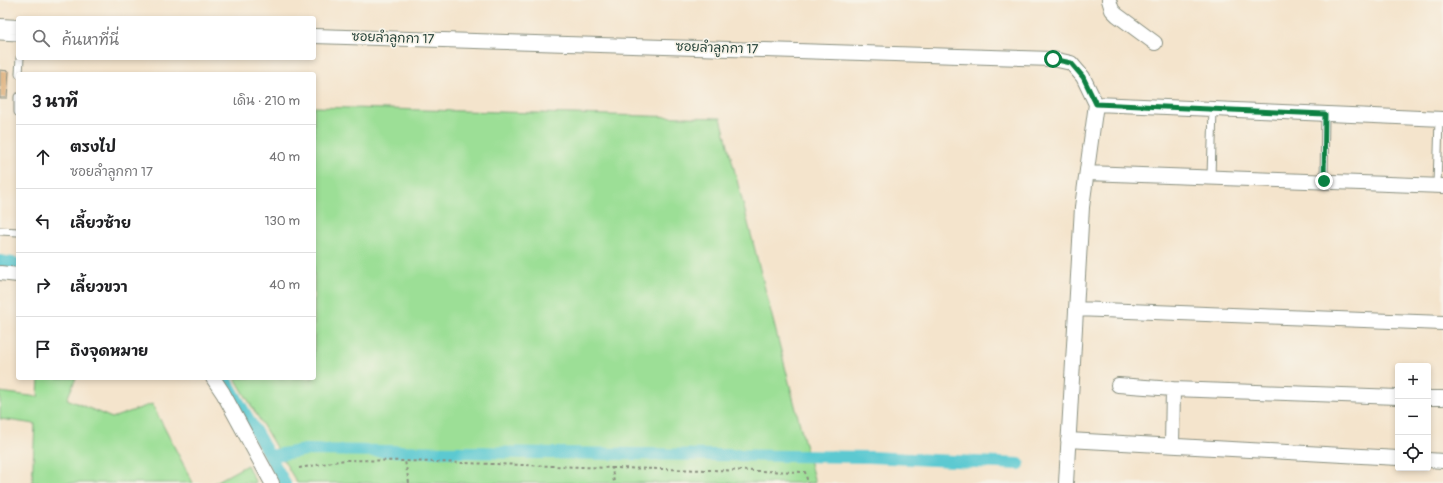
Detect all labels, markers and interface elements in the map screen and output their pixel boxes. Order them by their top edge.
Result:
search box [16,16,316,60]
icon: search [30,27,52,49]
street label: ซอยลำลูกกา 17 [351,28,435,48]
text: ค้นหาที่นี่ [62,31,119,50]
street label: ซอยลำลูกกา 17 [675,38,759,58]
route start [1044,50,1062,68]
text: 3 นาที [32,91,78,112]
text: เดิน · 210 m [233,93,300,109]
text: ตรงไป [70,138,116,157]
icon: ahead [32,146,54,168]
text: 40 m [269,149,300,165]
text: ซอยลำลูกกา 17 [70,164,153,180]
route end [1315,172,1333,190]
icon: left [32,210,54,232]
text: 130 m [264,213,300,229]
text: เลี้ยวซ้าย [70,214,131,233]
icon: right [32,274,54,296]
text: 40 m [269,277,300,293]
text: เลี้ยวขวา [70,278,128,297]
icon: arrive [32,338,54,360]
text: ถึงจุดหมาย [70,342,148,361]
map controls [1395,363,1431,471]
button: + [1395,363,1431,399]
button: − [1395,399,1431,435]
button: locate [1395,435,1431,471]

